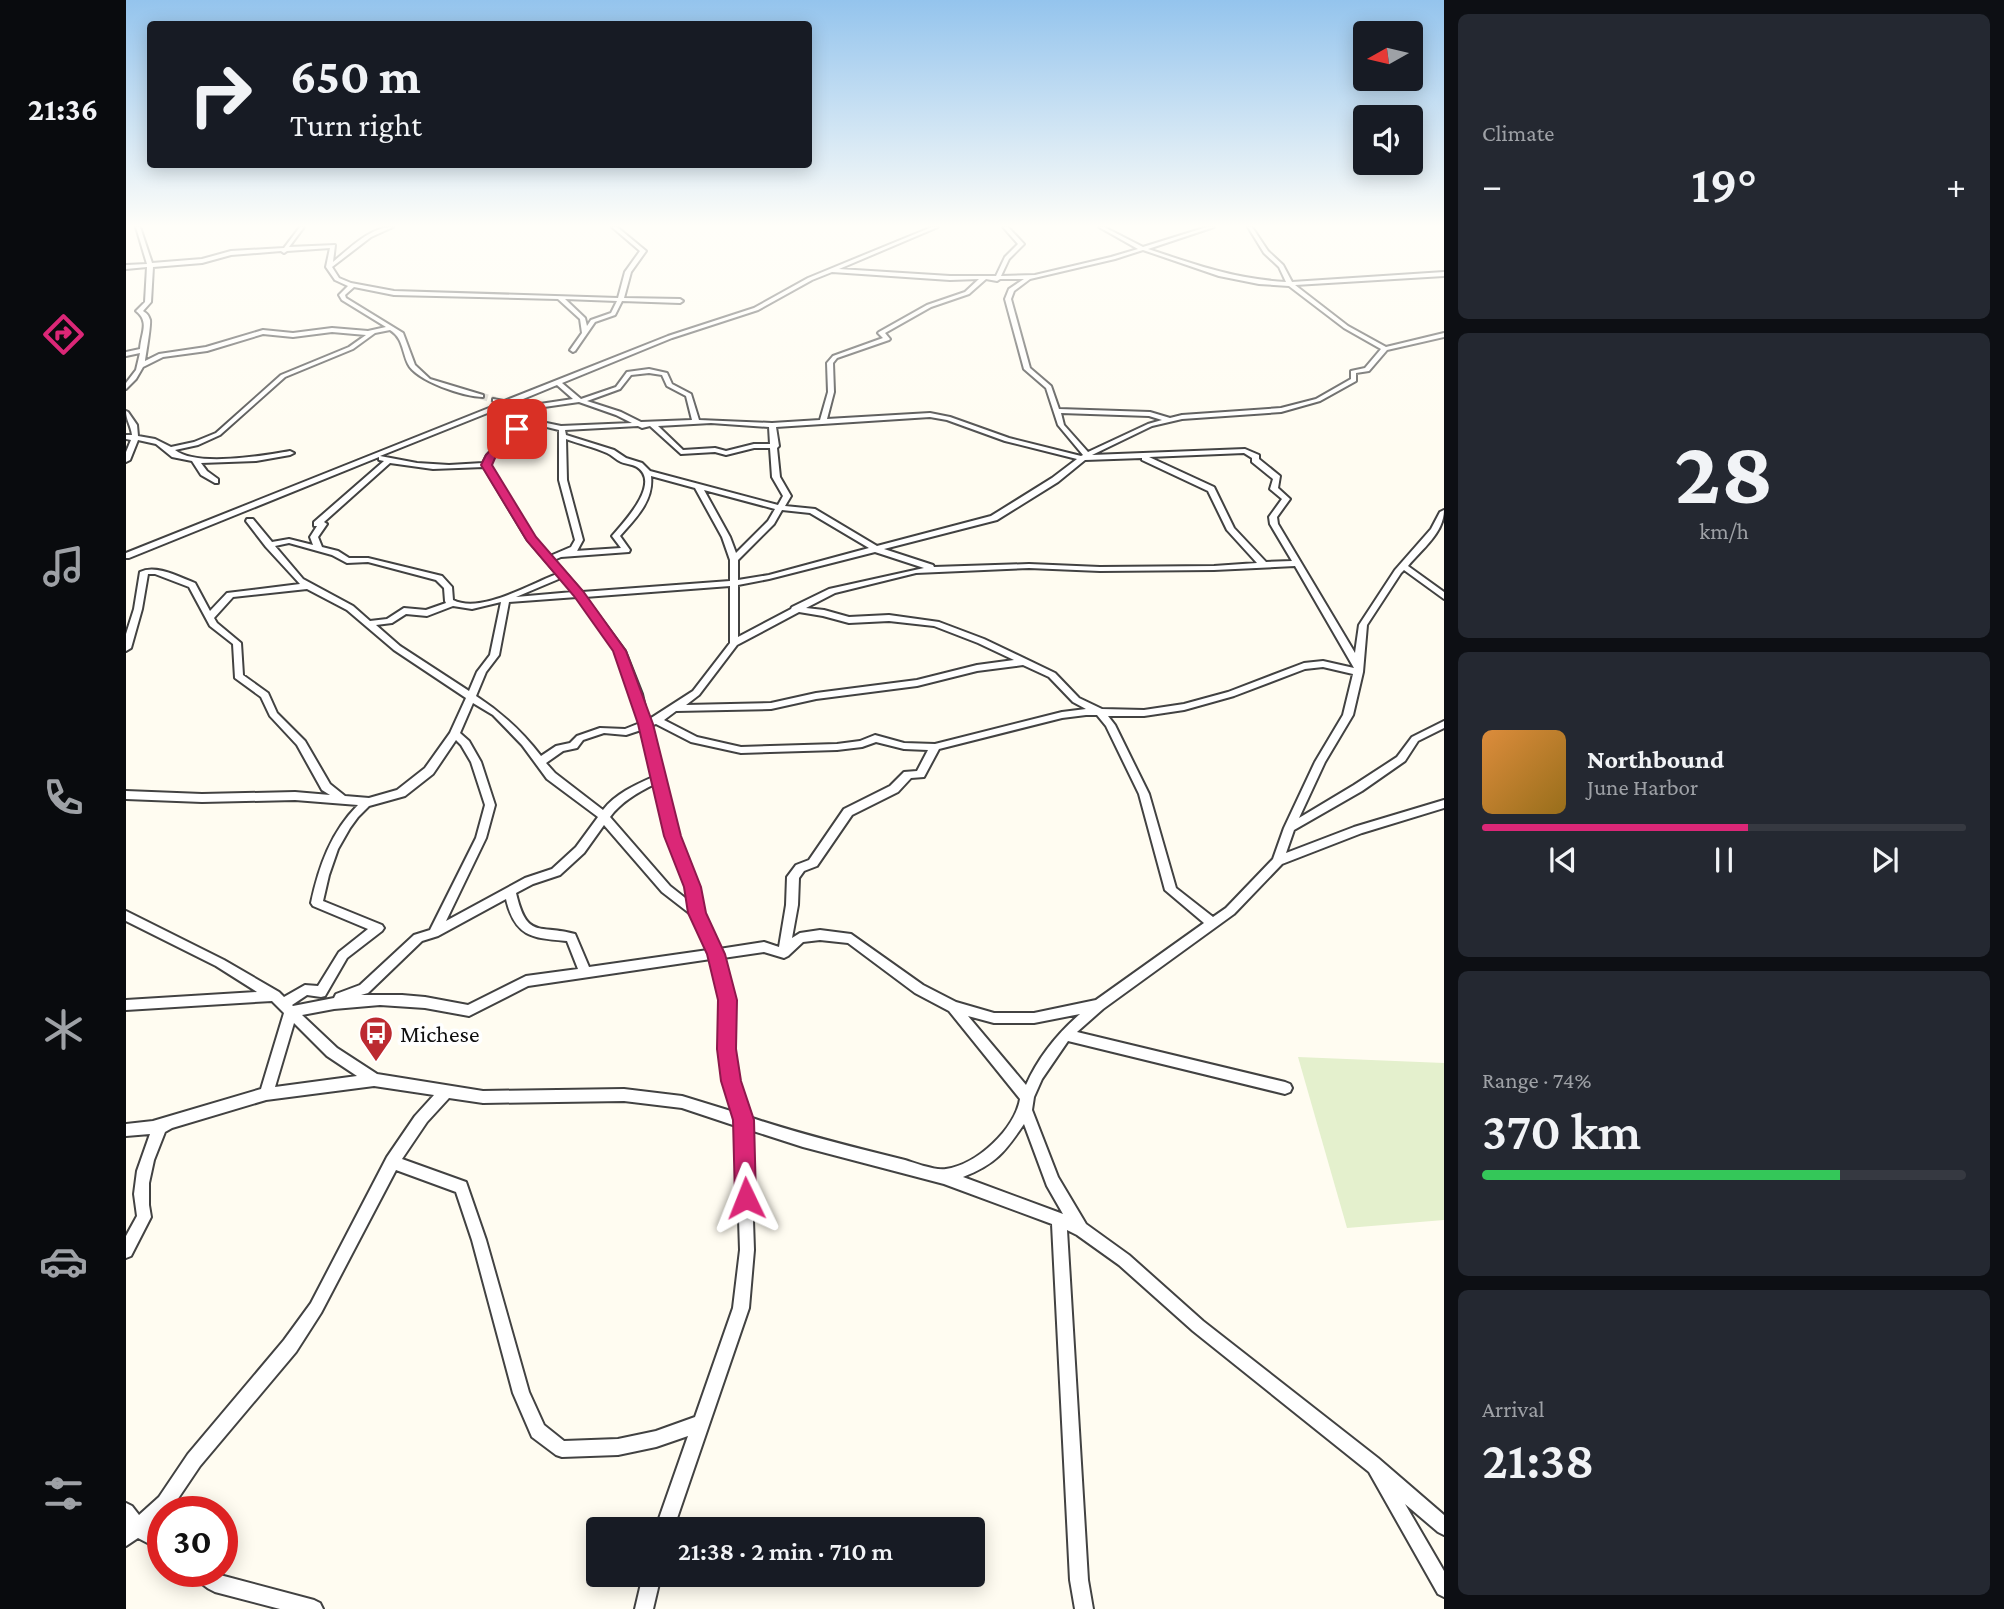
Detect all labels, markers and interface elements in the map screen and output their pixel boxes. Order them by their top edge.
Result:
north arrow [1353,21,1423,91]
map controls [1353,21,1423,175]
icon: right [175,49,266,140]
text: 650 m [290,49,421,104]
text: 21:36 [28,91,98,127]
button: sound [1353,105,1423,175]
text: Turn right [290,107,422,143]
text: Climate [1482,120,1554,146]
text: 19° [1691,155,1757,213]
text: − [1482,164,1502,206]
text: + [1946,164,1966,206]
icon: directions [39,310,88,359]
pin [487,399,547,459]
icon: arrive [498,410,536,448]
text: 28 [1674,421,1774,523]
text: km/h [1699,518,1749,544]
icon: music [39,542,88,591]
text: Northbound [1587,745,1724,774]
icon: phone [39,773,88,822]
text: June Harbor [1587,774,1698,800]
icon: previous [1544,841,1582,879]
icon: pause [1705,841,1743,879]
icon: next [1866,841,1904,879]
icon: climate [39,1005,88,1054]
bus stop icon: Michese [357,1014,395,1063]
place label: Michese [400,1020,479,1047]
text: Range · 74% [1482,1067,1591,1093]
text: 370 km [1482,1102,1641,1160]
position arrow [709,1161,783,1235]
icon: car [39,1237,88,1286]
text: Arrival [1482,1396,1545,1422]
text: 21:38 [1482,1431,1594,1489]
icon: filters [39,1469,88,1518]
speed limit sign: 30 [147,1496,238,1587]
text: 21:38 · 2 min · 710 m [678,1537,893,1566]

